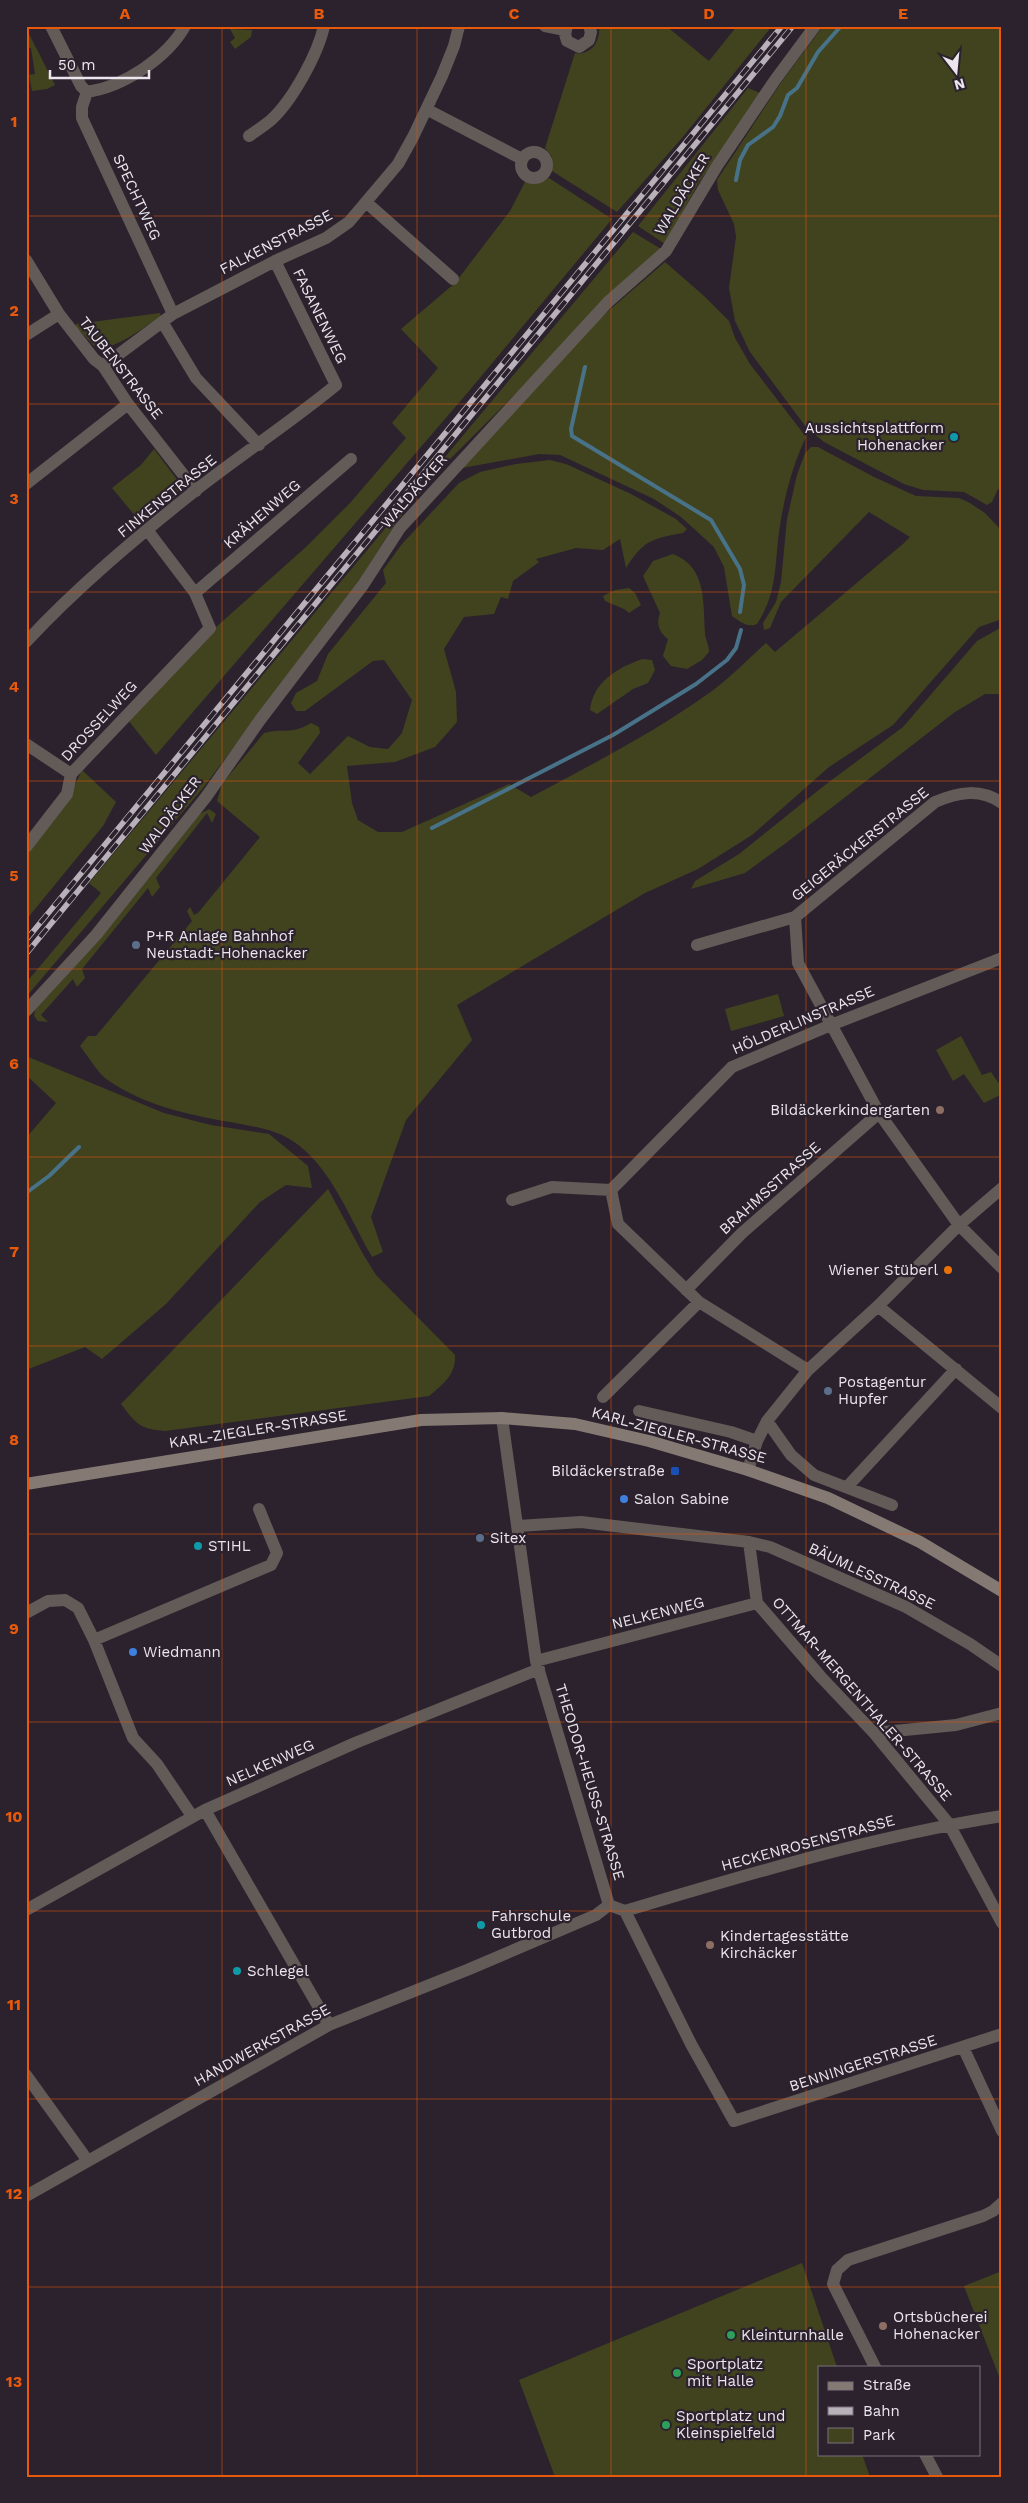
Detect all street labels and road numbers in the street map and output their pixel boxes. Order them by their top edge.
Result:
street label: WALDÄCKER [650,150,714,238]
street label: SPECHTWEG [109,151,165,243]
street label: FALKENSTRASSE [217,206,335,278]
street label: FASANENWEG [289,266,351,366]
street label: TAUBENSTRASSE [75,313,167,423]
street label: WALDÄCKER [377,450,451,532]
street label: FINKENSTRASSE [114,451,220,541]
street label: KRÄHENWEG [220,476,304,552]
street label: DROSSELWEG [57,677,141,765]
street label: WALDÄCKER [135,773,205,857]
street label: GEIGERÄCKERSTRASSE [788,783,932,905]
street label: HÖLDERLINSTRASSE [729,982,877,1058]
street label: BRAHMSSTRASSE [716,1138,824,1238]
street label: KARL-ZIEGLER-STRASSE [590,1403,768,1467]
street label: KARL-ZIEGLER-STRASSE [168,1406,348,1452]
street label: BÄUMLESSTRASSE [806,1539,938,1613]
street label: NELKENWEG [610,1593,706,1633]
street label: OTTMAR-MERGENTHALER-STRASSE [768,1593,956,1805]
street label: THEODOR-HEUSS-STRASSE [552,1682,628,1882]
street label: NELKENWEG [223,1736,317,1790]
street label: HECKENROSENSTRASSE [719,1811,897,1875]
street label: HANDWERKSTRASSE [191,2000,333,2090]
street label: BENNINGERSTRASSE [787,2031,939,2095]

